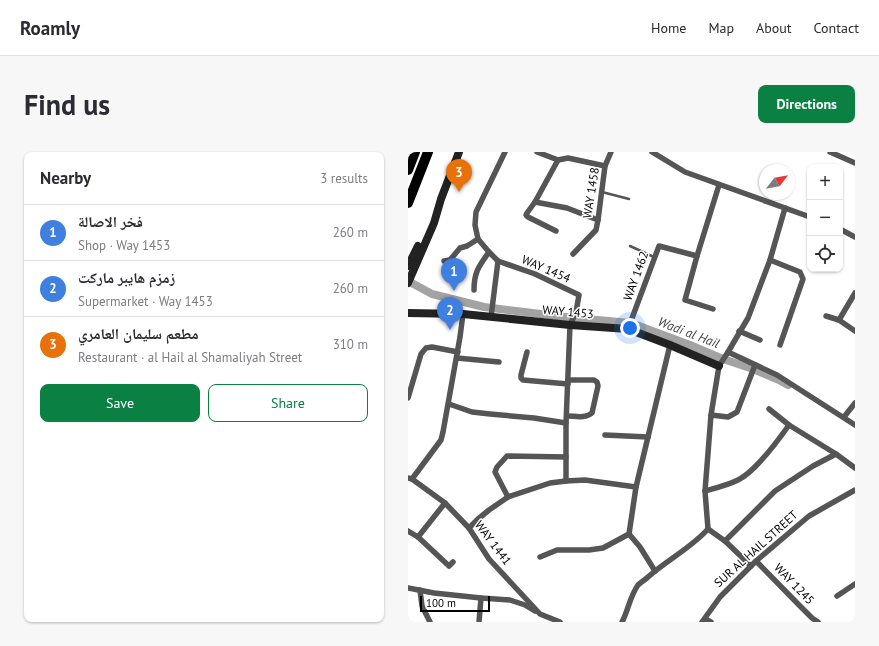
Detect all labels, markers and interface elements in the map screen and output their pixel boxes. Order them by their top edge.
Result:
text: Roamly [20,16,80,40]
text: Home [651,19,686,37]
text: Map [708,19,734,37]
text: About [756,19,792,37]
text: Contact [814,19,859,37]
button: Directions [758,85,855,123]
text: Find us [24,86,110,123]
pin: 3 [446,159,472,192]
north arrow [759,164,795,200]
map controls [807,164,843,272]
button: + [807,164,843,200]
street label: WAY 1458 [579,166,602,220]
text: Nearby [40,167,91,189]
text: 3 results [320,170,368,187]
button: − [807,200,843,236]
text: فخر الاصالة [78,212,143,231]
text: 1 [49,224,57,241]
text: 260 m [333,224,368,241]
button: locate [807,236,843,272]
text: Shop · Way 1453 [78,237,170,254]
street label: WAY 1462 [620,249,651,303]
street label: WAY 1454 [520,252,573,286]
pin: 1 [441,258,467,291]
text: زمزم هايبر ماركت [78,268,175,287]
text: 2 [49,280,57,297]
text: 260 m [333,280,368,297]
text: Supermarket · Way 1453 [78,293,213,310]
pin: 2 [437,297,463,330]
street label: WAY 1453 [542,302,594,321]
water label: Wadi al Hail [656,313,722,352]
your location [620,318,640,338]
text: مطعم سليمان العامري [78,324,199,343]
text: 3 [49,336,57,353]
text: 310 m [333,336,368,353]
text: Restaurant · al Hail al Shamaliyah Street [78,349,302,366]
button: Save [40,384,200,422]
button: Share [208,384,368,422]
street label: SUR AL HAIL STREET [711,507,801,590]
street label: WAY 1441 [472,518,515,568]
street label: WAY 1245 [771,560,818,607]
scale bar [420,594,490,613]
text: 100 m [426,596,456,610]

